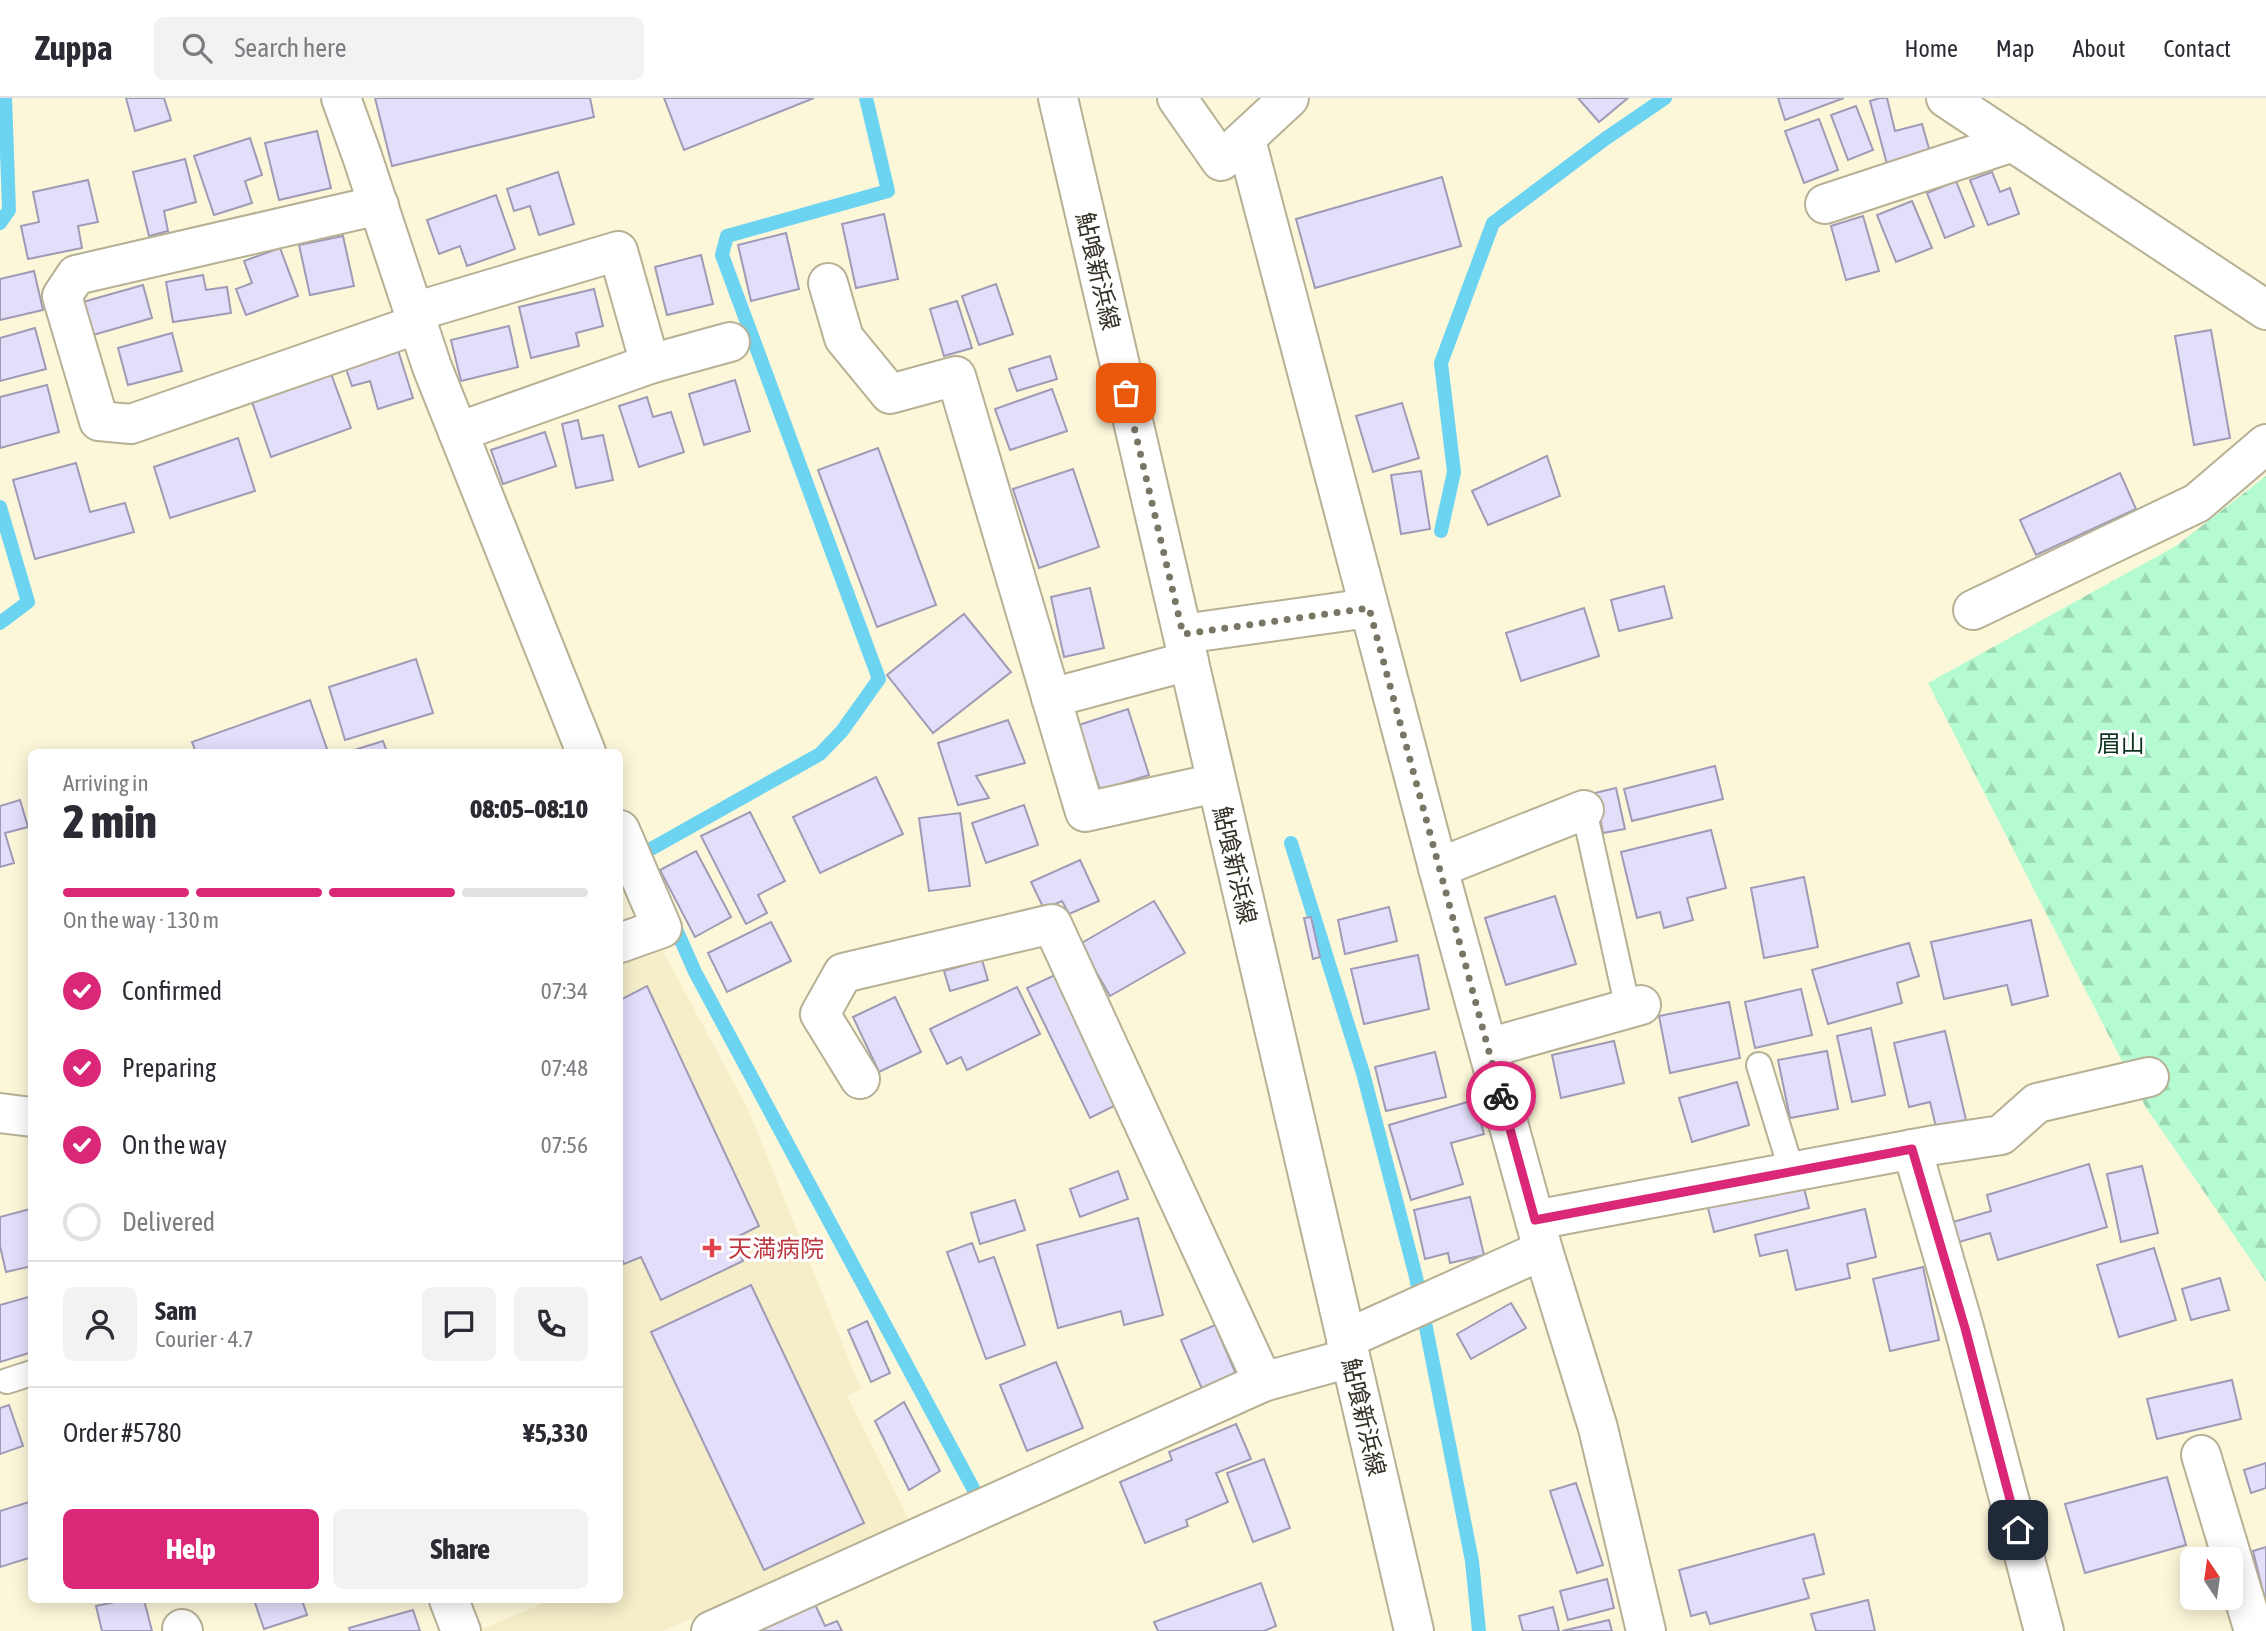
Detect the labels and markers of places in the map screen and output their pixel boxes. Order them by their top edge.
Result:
pin [1096,363,1156,423]
place label: 天満病院 [728,1235,824,1262]
marker: 天満病院 [702,1238,722,1258]
pin [1988,1500,2048,1560]

